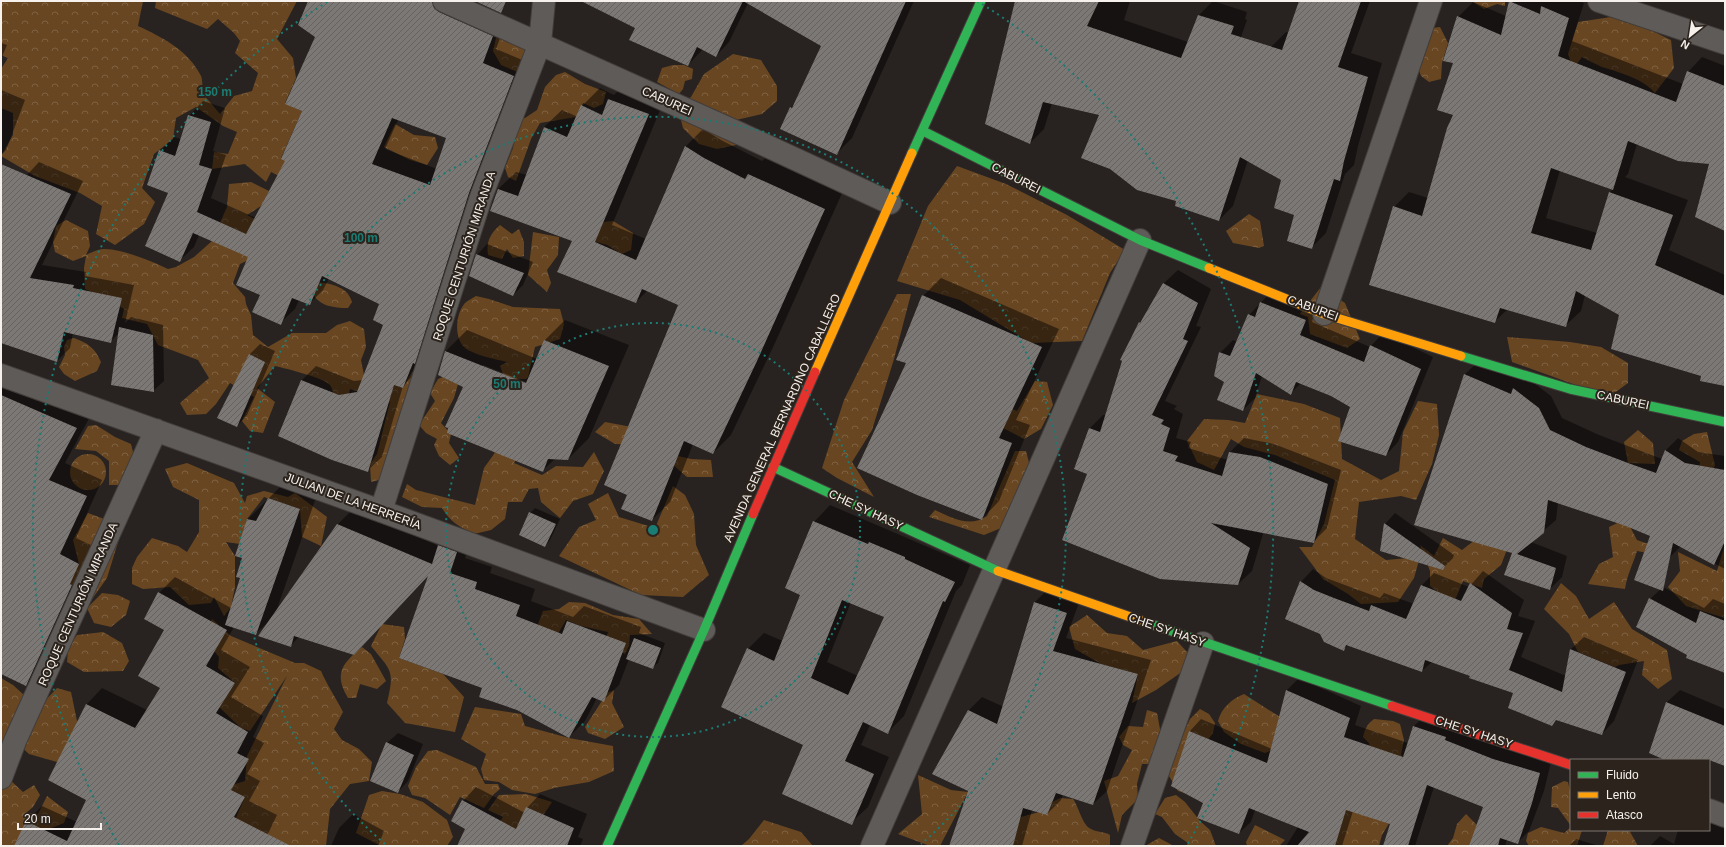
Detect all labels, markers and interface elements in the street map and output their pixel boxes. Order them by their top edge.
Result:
north arrow [1670,16,1710,56]
text: N [1679,37,1691,52]
street label: CABUREI [640,84,694,118]
text: 150 m [198,85,232,99]
street label: CABUREI [989,160,1043,196]
street label: ROQUE CENTURIÓN MIRANDA [429,169,498,342]
text: 100 m [344,231,378,245]
street label: AVENIDA GENERAL BERNARDINO CABALLERO [721,292,843,544]
street label: CABUREI [1286,292,1340,324]
text: 50 m [493,377,521,391]
street label: CABUREI [1595,388,1651,412]
street label: JULIAN DE LA HERRERÍA [283,469,423,532]
street label: CHE SY HASY [827,487,905,533]
street label: ROQUE CENTURIÓN MIRANDA [35,520,120,688]
centre of rings [646,523,660,537]
street label: CHE SY HASY [1127,610,1207,650]
street label: CHE SY HASY [1434,713,1514,751]
legend [1570,759,1710,831]
text: Fluido [1606,768,1639,782]
text: Lento [1606,788,1636,802]
scale bar [18,805,101,831]
text: Atasco [1606,808,1643,822]
text: 20 m [24,812,51,826]

